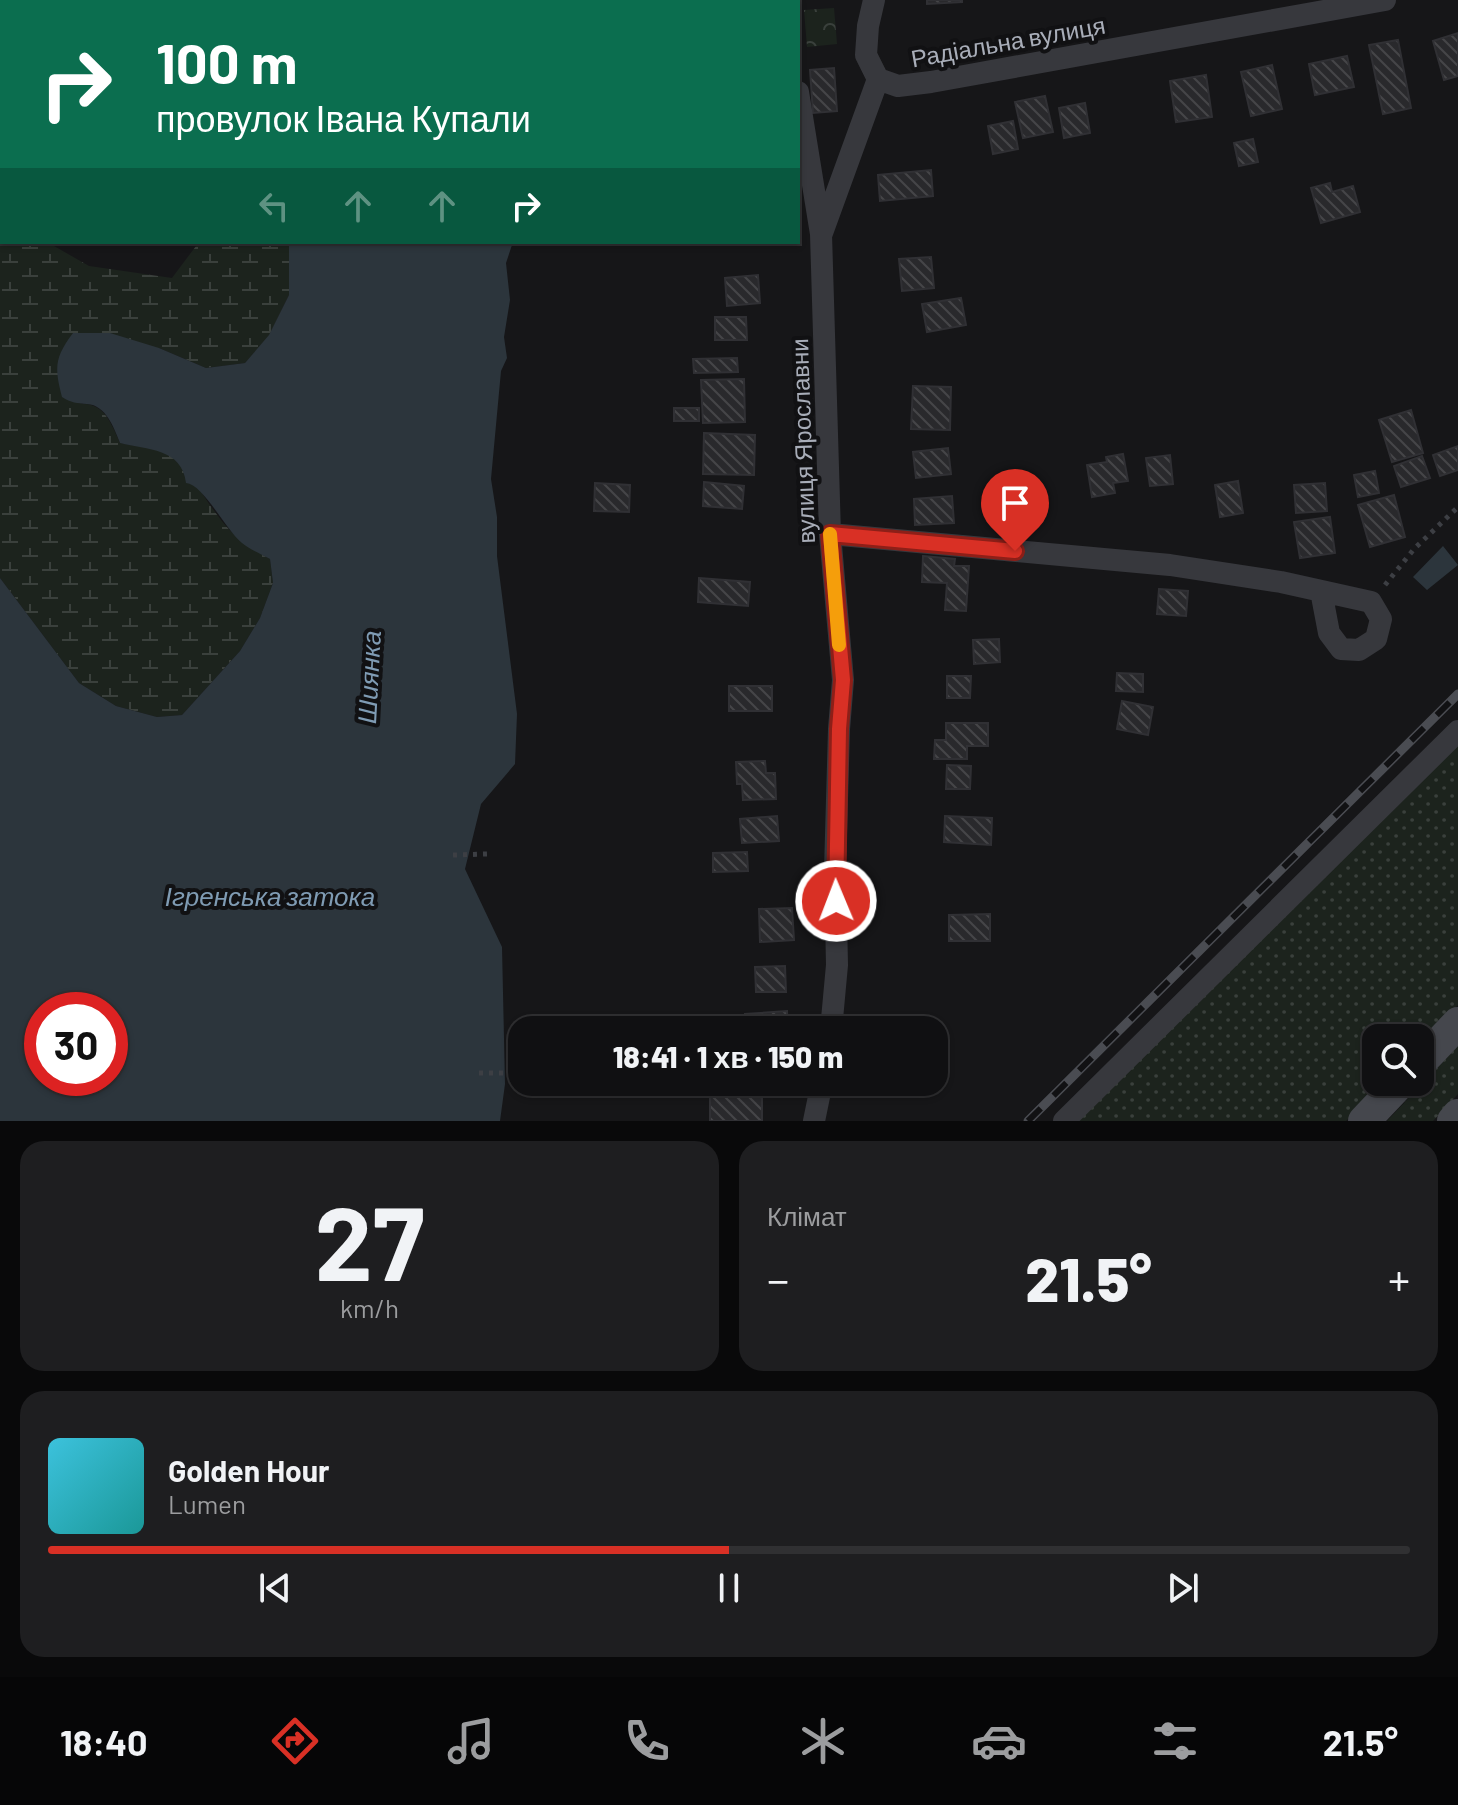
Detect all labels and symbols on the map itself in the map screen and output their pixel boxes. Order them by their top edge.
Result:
street label: Радіальна вулиця [908,10,1108,72]
street label: вулиця Ярославни [784,338,820,544]
pin [981,469,1049,551]
water label: Шиянка [350,630,386,724]
position arrow [794,859,878,943]
water label: Ігренська затока [165,880,375,911]
speed limit sign: 30 [24,992,128,1096]

